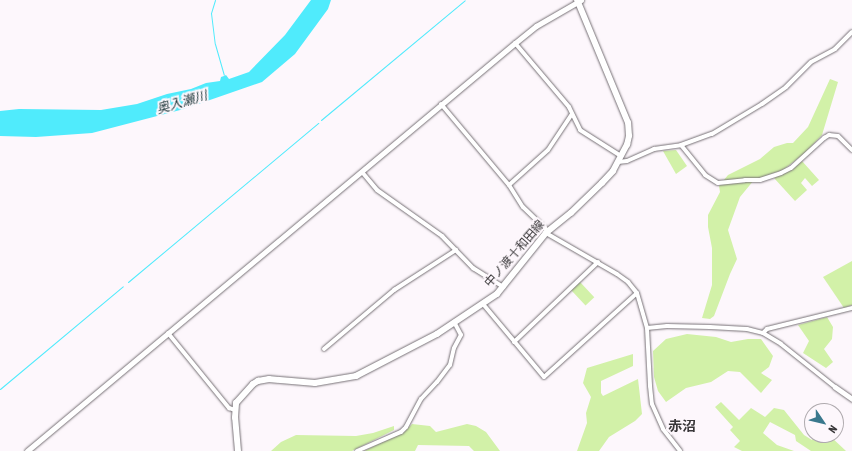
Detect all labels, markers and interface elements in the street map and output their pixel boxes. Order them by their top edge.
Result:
water label: 奥入瀬川 [155,88,209,118]
street label: 中ノ渡十和田線 [482,218,548,290]
north arrow [804,403,844,443]
district label: 赤沼 [668,418,696,434]
text: N [826,423,840,435]

